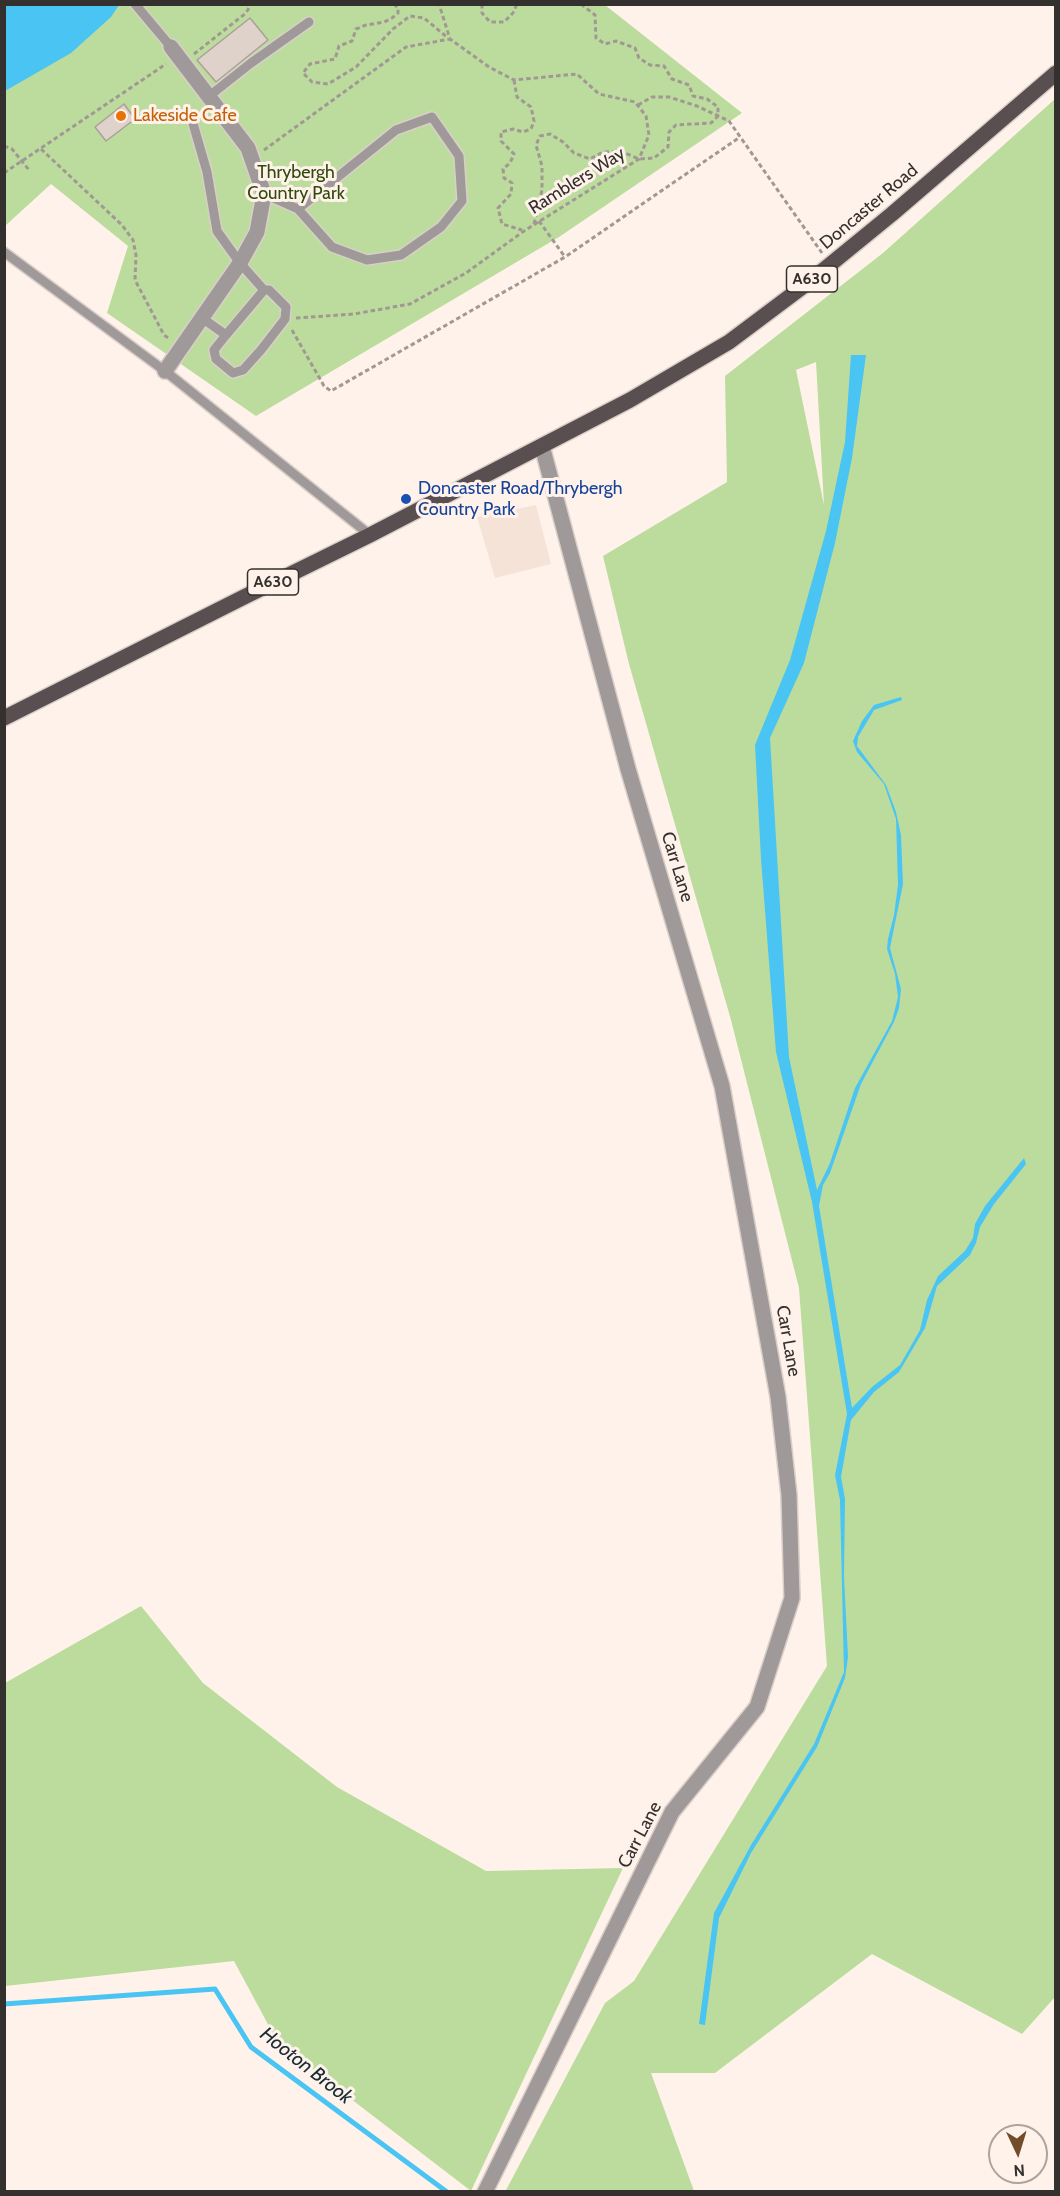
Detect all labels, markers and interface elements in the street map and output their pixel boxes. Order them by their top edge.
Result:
place label: Lakeside Cafe [133,105,237,127]
marker: Lakeside Cafe [114,109,128,123]
street label: Ramblers Way [525,143,629,219]
street label: Doncaster Road [816,160,922,254]
park label: Thrybergh Country Park [247,162,345,204]
road number: A630 [786,266,838,292]
place label: Doncaster Road/Thrybergh Country Park [418,478,623,520]
marker: Doncaster Road/Thrybergh Country Park [399,492,413,506]
road number: A630 [248,569,298,595]
street label: Carr Lane [656,829,698,905]
street label: Carr Lane [771,1304,805,1378]
street label: Carr Lane [614,1798,666,1872]
water label: Hooton Brook [255,2022,357,2110]
north arrow [988,2124,1048,2184]
text: N [1013,2161,1025,2180]

